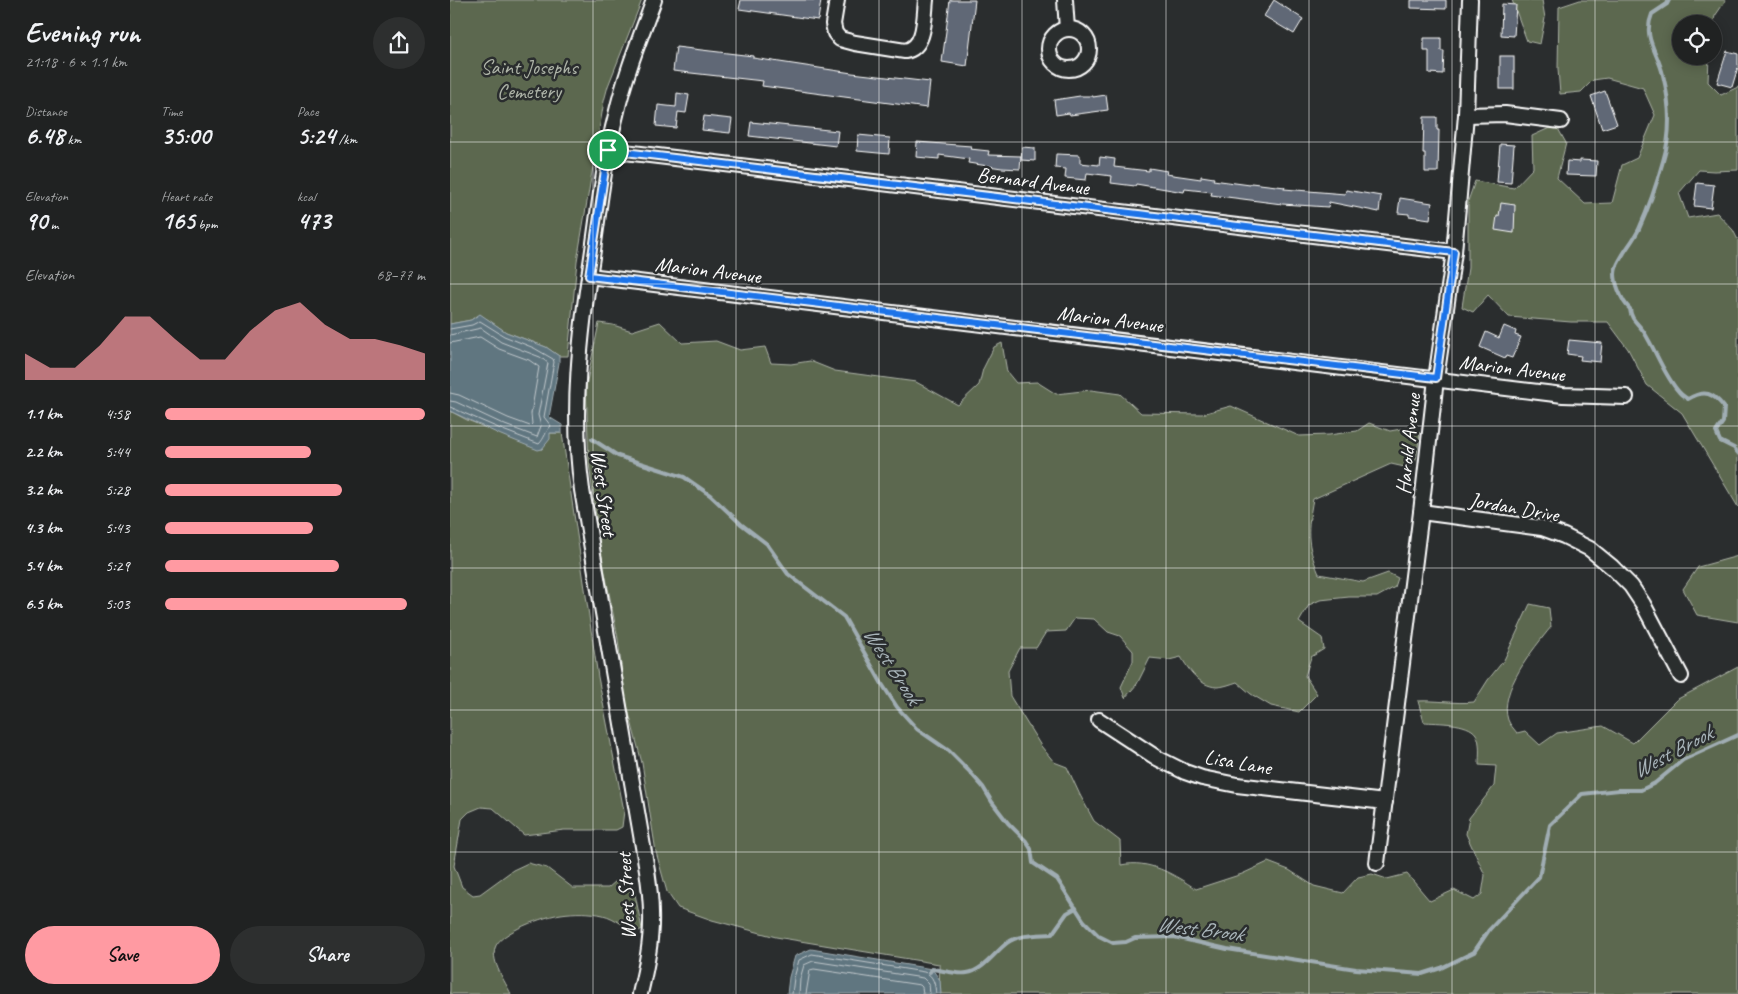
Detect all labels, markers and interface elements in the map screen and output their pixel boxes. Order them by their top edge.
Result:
text: Evening run [25,15,140,50]
map controls [1672,15,1722,65]
button: locate [1672,15,1722,65]
button: share [373,17,425,69]
text: 21:18 · 6 × 1.1 km [25,52,127,72]
park label: Saint Josephs Cemetery [480,54,579,104]
text: Distance [25,103,67,120]
text: Time [161,103,182,120]
text: Pace [297,103,319,120]
text: 6.48 [25,120,64,152]
text: 35:00 [161,120,211,152]
text: 5:24 [297,120,335,152]
pin [587,129,629,171]
text: km [64,131,81,148]
text: /km [335,131,357,148]
icon: arrive [594,136,622,164]
street label: Bernard Avenue [976,161,1092,201]
text: Elevation [25,188,68,205]
text: Heart rate [161,188,212,205]
text: kcal [297,188,316,205]
text: 90 [25,205,47,237]
text: 165 [161,205,195,237]
text: 473 [297,205,331,237]
text: m [47,216,58,233]
text: bpm [195,216,218,233]
street label: Marion Avenue [654,251,763,290]
text: Elevation [25,265,74,285]
text: 68–77 m [376,265,425,285]
street label: Marion Avenue [1056,300,1165,339]
street label: Marion Avenue [1458,349,1567,388]
street label: Harold Avenue [1390,391,1426,496]
text: 1.1 km [25,404,62,424]
text: 4:58 [105,404,130,424]
text: 2.2 km [25,442,62,462]
text: 5:44 [105,442,130,462]
street label: West Street [585,448,623,540]
text: 3.2 km [25,480,62,500]
text: 5:28 [105,480,130,500]
street label: Jordan Drive [1466,486,1563,528]
text: 4.3 km [25,518,62,538]
text: 5:43 [105,518,130,538]
text: 5.4 km [25,556,62,576]
text: 5:29 [105,556,130,576]
text: 6.5 km [25,594,62,614]
text: 5:03 [105,594,130,614]
water label: West Brook [857,622,929,713]
water label: West Brook [1628,717,1721,784]
street label: Lisa Lane [1202,743,1276,781]
street label: West Street [611,850,641,940]
water label: West Brook [1155,910,1248,949]
button: Save [25,926,220,984]
button: Share [230,926,425,984]

